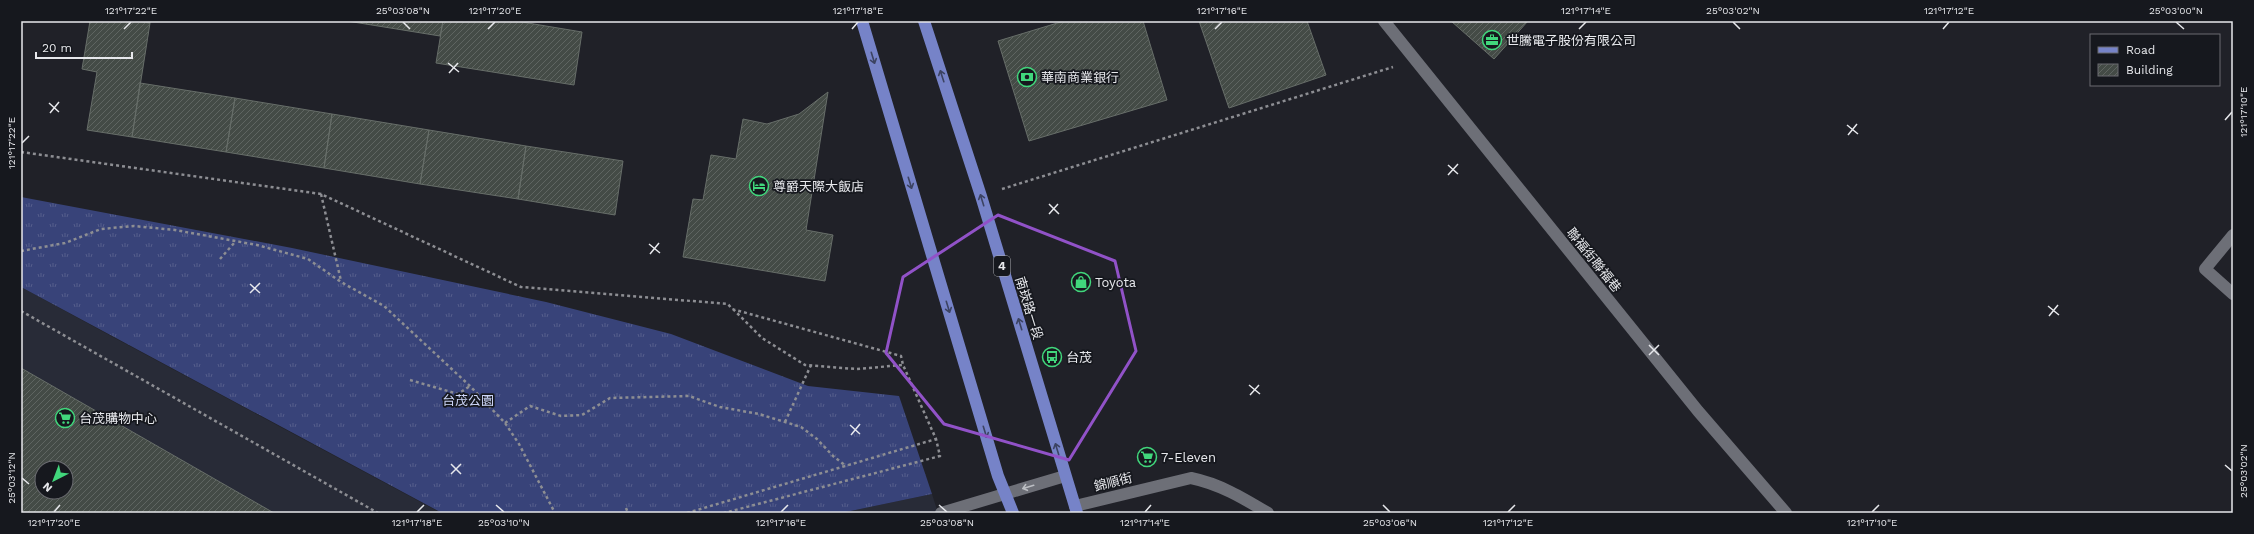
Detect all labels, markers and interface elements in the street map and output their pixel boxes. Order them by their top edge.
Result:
text: 121°17'22"E [105,5,157,16]
text: 25°03'08"N [376,5,430,16]
text: 121°17'20"E [469,5,521,16]
text: 121°17'18"E [833,5,883,16]
text: 121°17'16"E [1197,5,1247,16]
text: 121°17'14"E [1561,5,1611,16]
text: 25°03'02"N [1706,5,1760,16]
text: 121°17'12"E [1924,5,1974,16]
text: 25°03'00"N [2149,5,2203,16]
office icon: 世騰電子股份有限公司 [1481,29,1503,51]
place label: 世騰電子股份有限公司 [1506,33,1636,48]
scale bar [36,34,132,60]
legend [2090,34,2220,86]
text: 20 m [42,41,72,55]
text: Road [2126,43,2155,57]
one-way arrow [870,52,877,65]
text: Building [2126,63,2173,77]
bank icon: 華南商業銀行 [1016,66,1038,88]
one-way arrow [938,70,945,83]
place label: 華南商業銀行 [1041,70,1119,85]
text: 121°17'10"E [2238,87,2249,137]
text: 121°17'22"E [6,117,17,169]
hotel icon: 尊爵天際大飯店 [748,175,770,197]
one-way arrow [907,176,914,189]
place label: 尊爵天際大飯店 [773,179,864,194]
one-way arrow [978,194,985,207]
street label: 聯福街聯福巷 [1564,225,1624,295]
road number: 4 [994,256,1010,276]
shop icon: Toyota [1070,271,1092,293]
street label: 南崁路一段 [1012,275,1046,341]
place label: Toyota [1095,275,1137,290]
one-way arrow [945,301,952,314]
one-way arrow [1016,318,1023,331]
bus stop icon: 台茂 [1041,346,1063,368]
place label: 台茂 [1066,350,1092,365]
park label: 台茂公園 [442,393,494,408]
supermarket icon: 台茂購物中心 [54,407,76,429]
place label: 台茂購物中心 [79,411,157,426]
one-way arrow [982,425,989,438]
one-way arrow [1053,443,1060,456]
text: 25°03'02"N [2238,444,2249,498]
supermarket icon: 7-Eleven [1136,446,1158,468]
place label: 7-Eleven [1161,450,1216,465]
text: 25°03'12"N [6,452,17,504]
north arrow [34,460,74,500]
street label: 錦順街 [1092,470,1134,494]
text: N [40,480,55,495]
one-way arrow [1022,484,1035,491]
text: 121°17'20"E [28,517,80,528]
text: 121°17'18"E [392,517,442,528]
text: 25°03'10"N [478,517,530,528]
text: 121°17'16"E [756,517,806,528]
text: 25°03'08"N [920,517,974,528]
text: 121°17'14"E [1120,517,1170,528]
text: 25°03'06"N [1363,517,1417,528]
text: 121°17'12"E [1483,517,1533,528]
text: 121°17'10"E [1847,517,1897,528]

